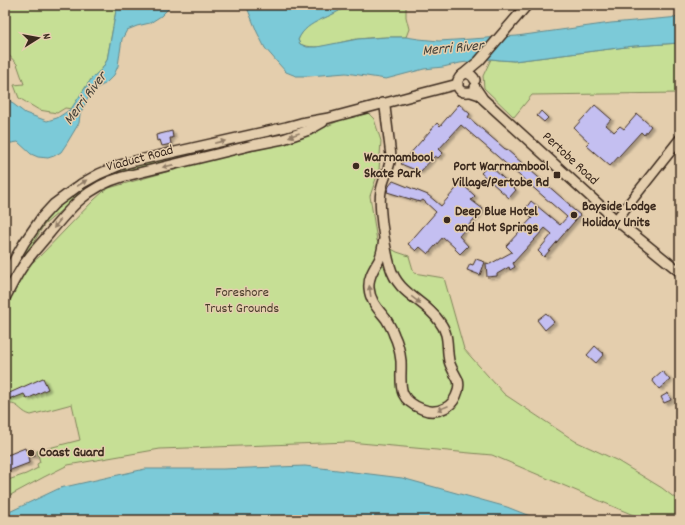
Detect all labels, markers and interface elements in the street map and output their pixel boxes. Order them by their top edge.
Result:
north arrow [18,18,58,58]
text: N [37,32,54,41]
water label: Merri River [422,35,486,63]
water label: Merri River [59,67,114,130]
street label: Pertobe Road [537,128,603,190]
one-way arrow [288,132,300,138]
one-way arrow [213,139,226,145]
street label: Viaduct Road [104,140,176,178]
place label: Warrnambool Skate Park [364,148,434,184]
place label: Port Warrnambool Village/Pertobe Rd [452,157,550,193]
marker: Warrnambool Skate Park [351,161,361,171]
one-way arrow [162,163,174,169]
marker: Port Warrnambool Village/Pertobe Rd [552,170,562,180]
one-way arrow [77,180,88,187]
place label: Bayside Lodge Holiday Units [582,197,656,233]
place label: Deep Blue Hotel and Hot Springs [455,202,539,238]
marker: Bayside Lodge Holiday Units [569,210,579,220]
marker: Deep Blue Hotel and Hot Springs [442,215,452,225]
one-way arrow [52,219,61,230]
park label: Foreshore Trust Grounds [205,283,279,319]
one-way arrow [367,285,373,297]
one-way arrow [411,296,422,304]
one-way arrow [436,406,448,412]
place label: Coast Guard [39,443,105,463]
marker: Coast Guard [26,448,36,458]

